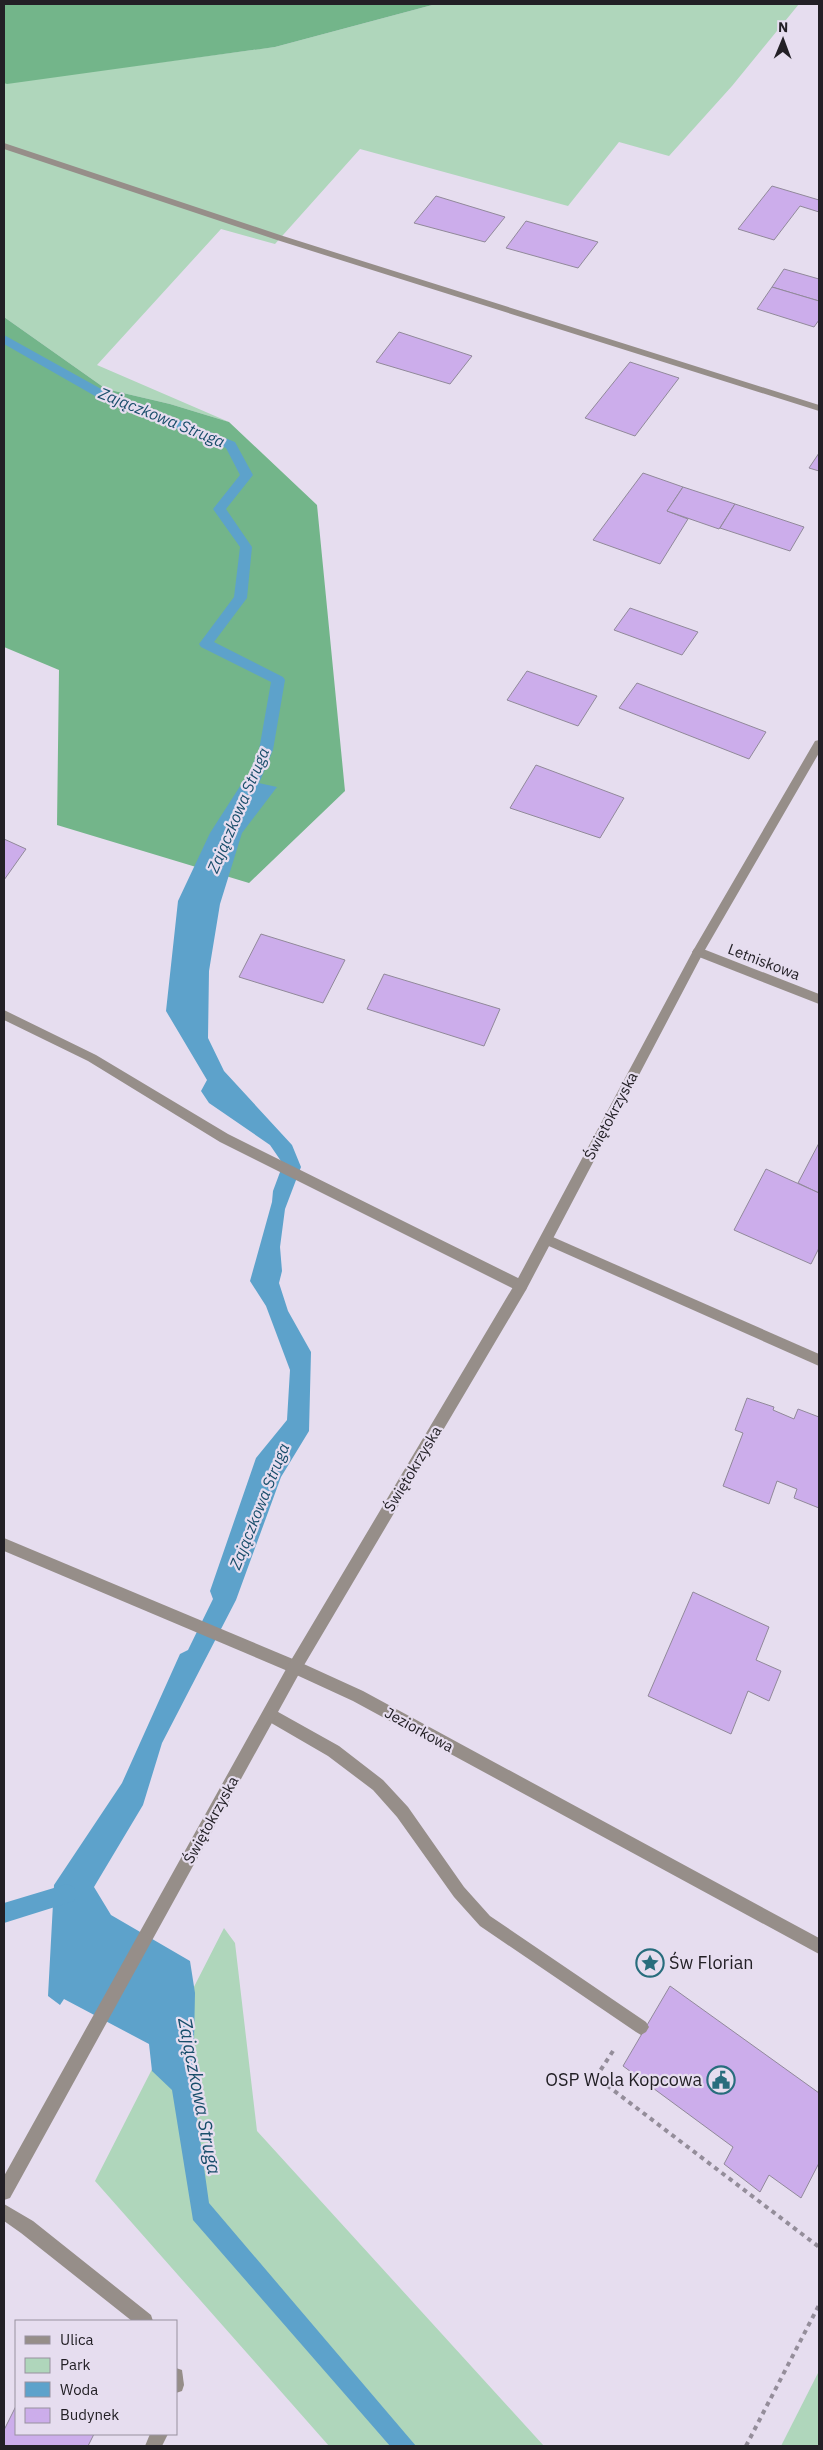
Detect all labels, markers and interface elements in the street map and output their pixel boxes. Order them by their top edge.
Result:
north arrow [758,15,808,65]
text: N [778,18,788,36]
water label: Zajączkowa Struga [95,382,228,451]
water label: Zajączkowa Struga [202,744,273,877]
street label: Letniskowa [725,939,803,984]
street label: Świętokrzyska [579,1069,642,1163]
street label: Świętokrzyska [380,1422,446,1515]
water label: Zajączkowa Struga [224,1440,293,1573]
street label: Jeziorkowa [381,1703,457,1756]
street label: Świętokrzyska [179,1773,242,1867]
place icon: Św Florian [635,1948,665,1978]
place label: Św Florian [669,1951,754,1974]
water label: Zajączkowa Struga [173,2015,227,2176]
public building icon: OSP Wola Kopcowa [706,2065,736,2095]
place label: OSP Wola Kopcowa [545,2068,702,2091]
legend [15,2320,178,2435]
text: Ulica [60,2330,94,2349]
text: Park [60,2355,90,2374]
text: Woda [60,2380,98,2399]
text: Budynek [60,2405,119,2424]

